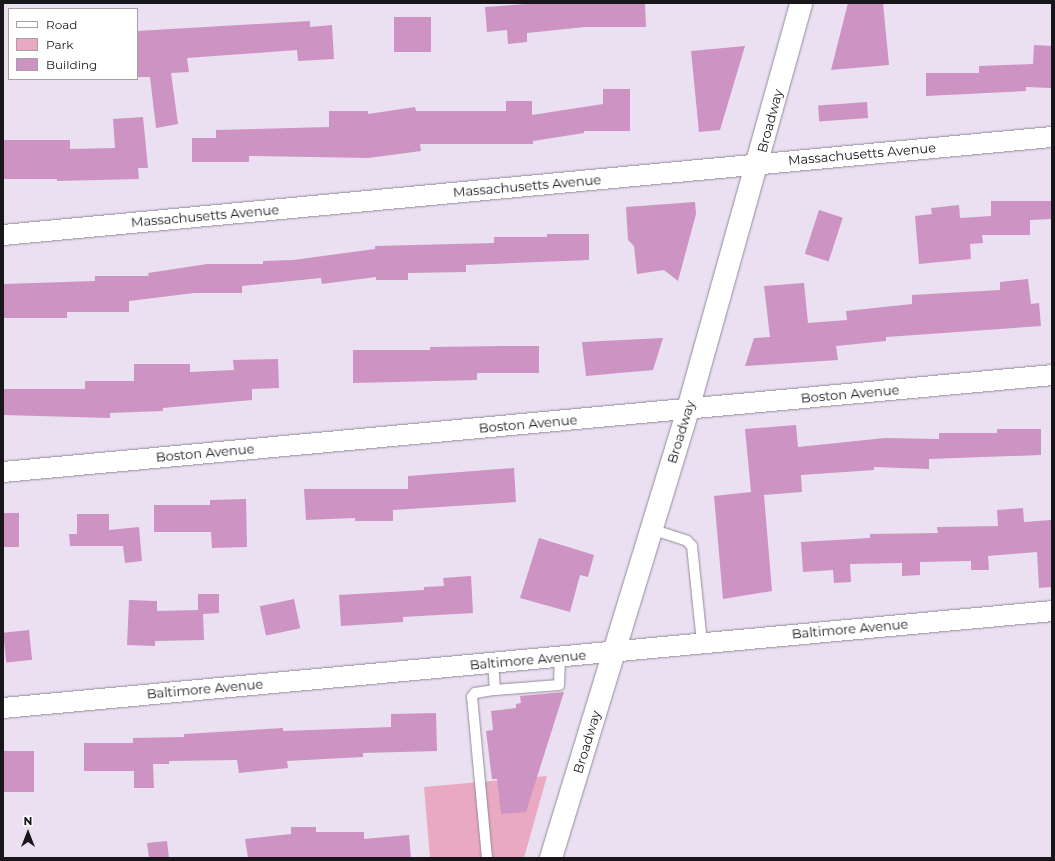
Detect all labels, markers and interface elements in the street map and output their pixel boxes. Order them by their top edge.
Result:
legend [8,8,138,80]
text: Road [46,17,77,32]
text: Park [46,37,73,52]
text: Building [46,57,97,72]
street label: Broadway [754,88,786,154]
street label: Massachusetts Avenue [787,140,937,168]
street label: Massachusetts Avenue [452,172,602,200]
street label: Massachusetts Avenue [130,202,280,230]
street label: Boston Avenue [800,382,900,406]
street label: Broadway [664,399,698,465]
street label: Boston Avenue [478,412,578,436]
street label: Boston Avenue [155,441,255,465]
street label: Baltimore Avenue [791,616,909,642]
street label: Baltimore Avenue [469,647,587,673]
street label: Baltimore Avenue [146,676,264,702]
street label: Broadway [570,709,604,775]
north arrow [8,813,48,853]
text: N [24,814,32,828]

